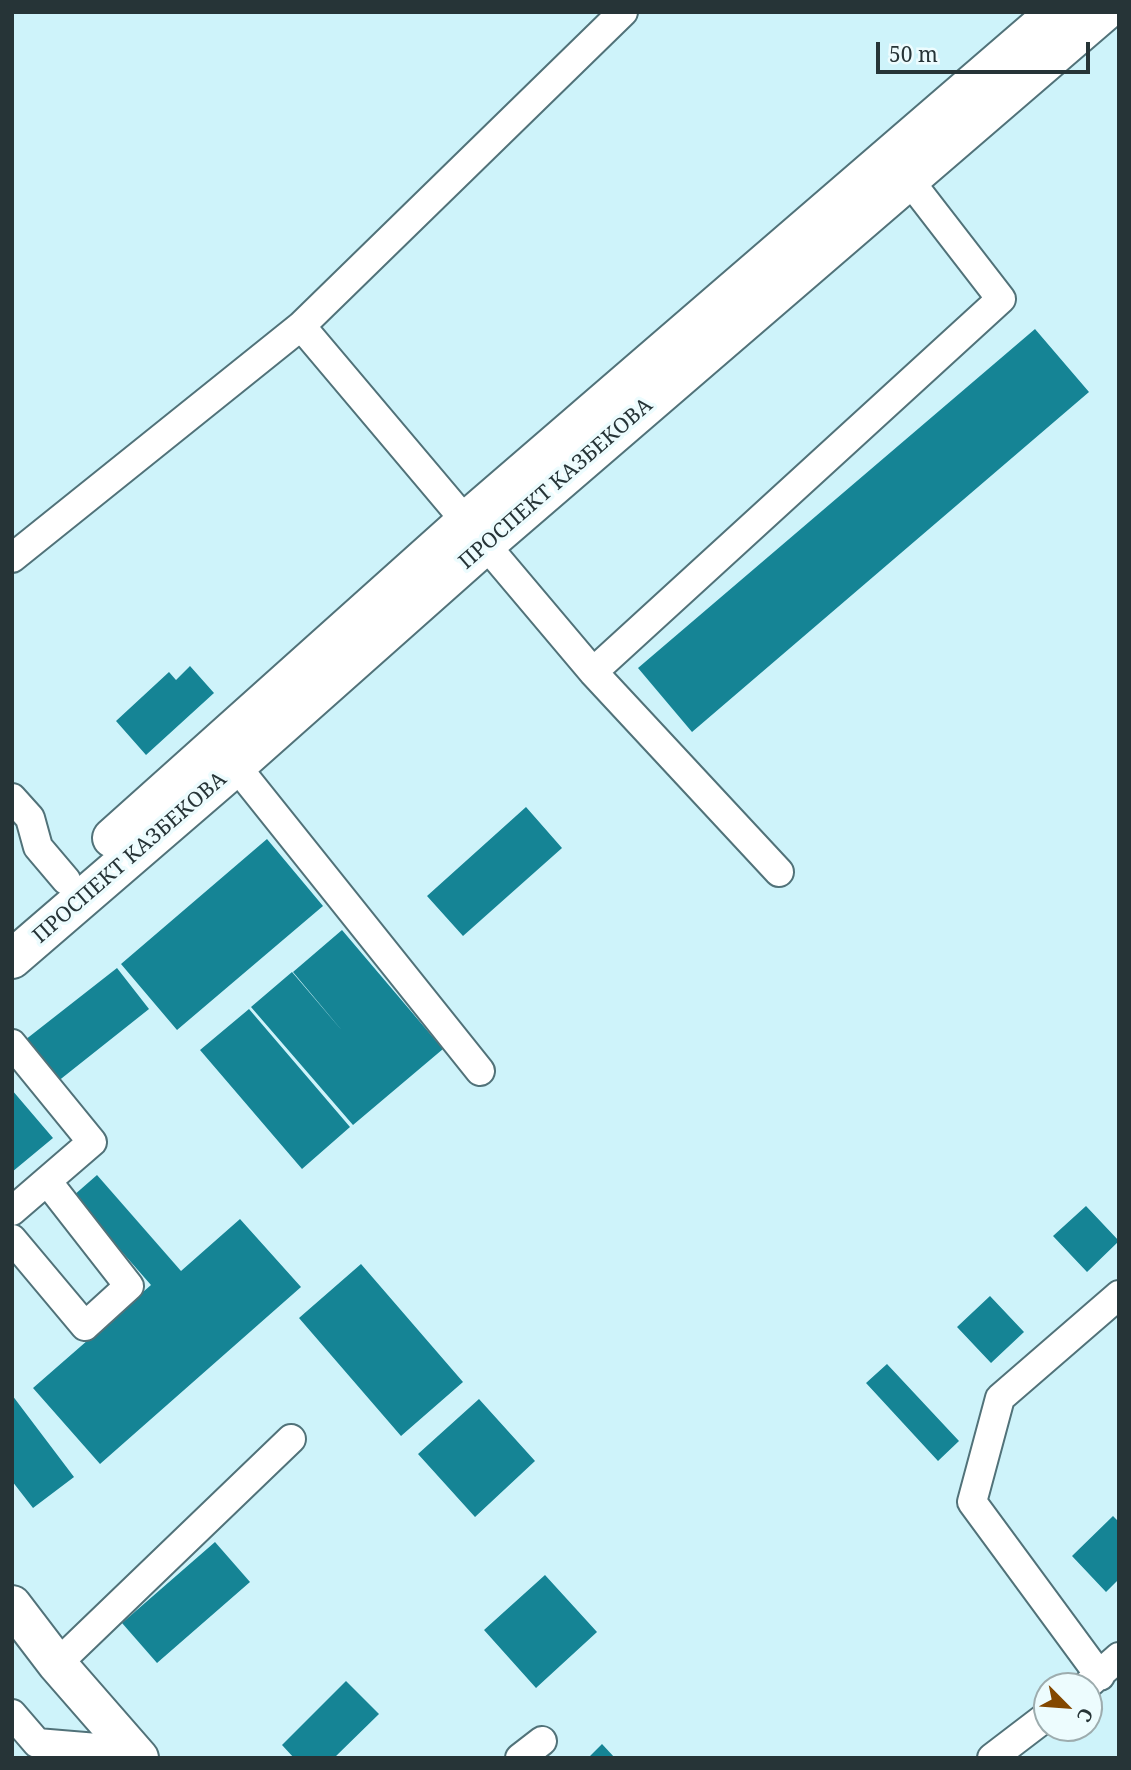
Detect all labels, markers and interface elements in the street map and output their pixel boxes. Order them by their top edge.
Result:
scale bar [879,28,1092,72]
text: 50 m [889,40,938,68]
street label: ПРОСПЕКТ КАЗБЕКОВА [454,393,658,575]
street label: ПРОСПЕКТ КАЗБЕКОВА [28,767,232,949]
north arrow [1033,1672,1103,1742]
text: С [1071,1704,1100,1726]

